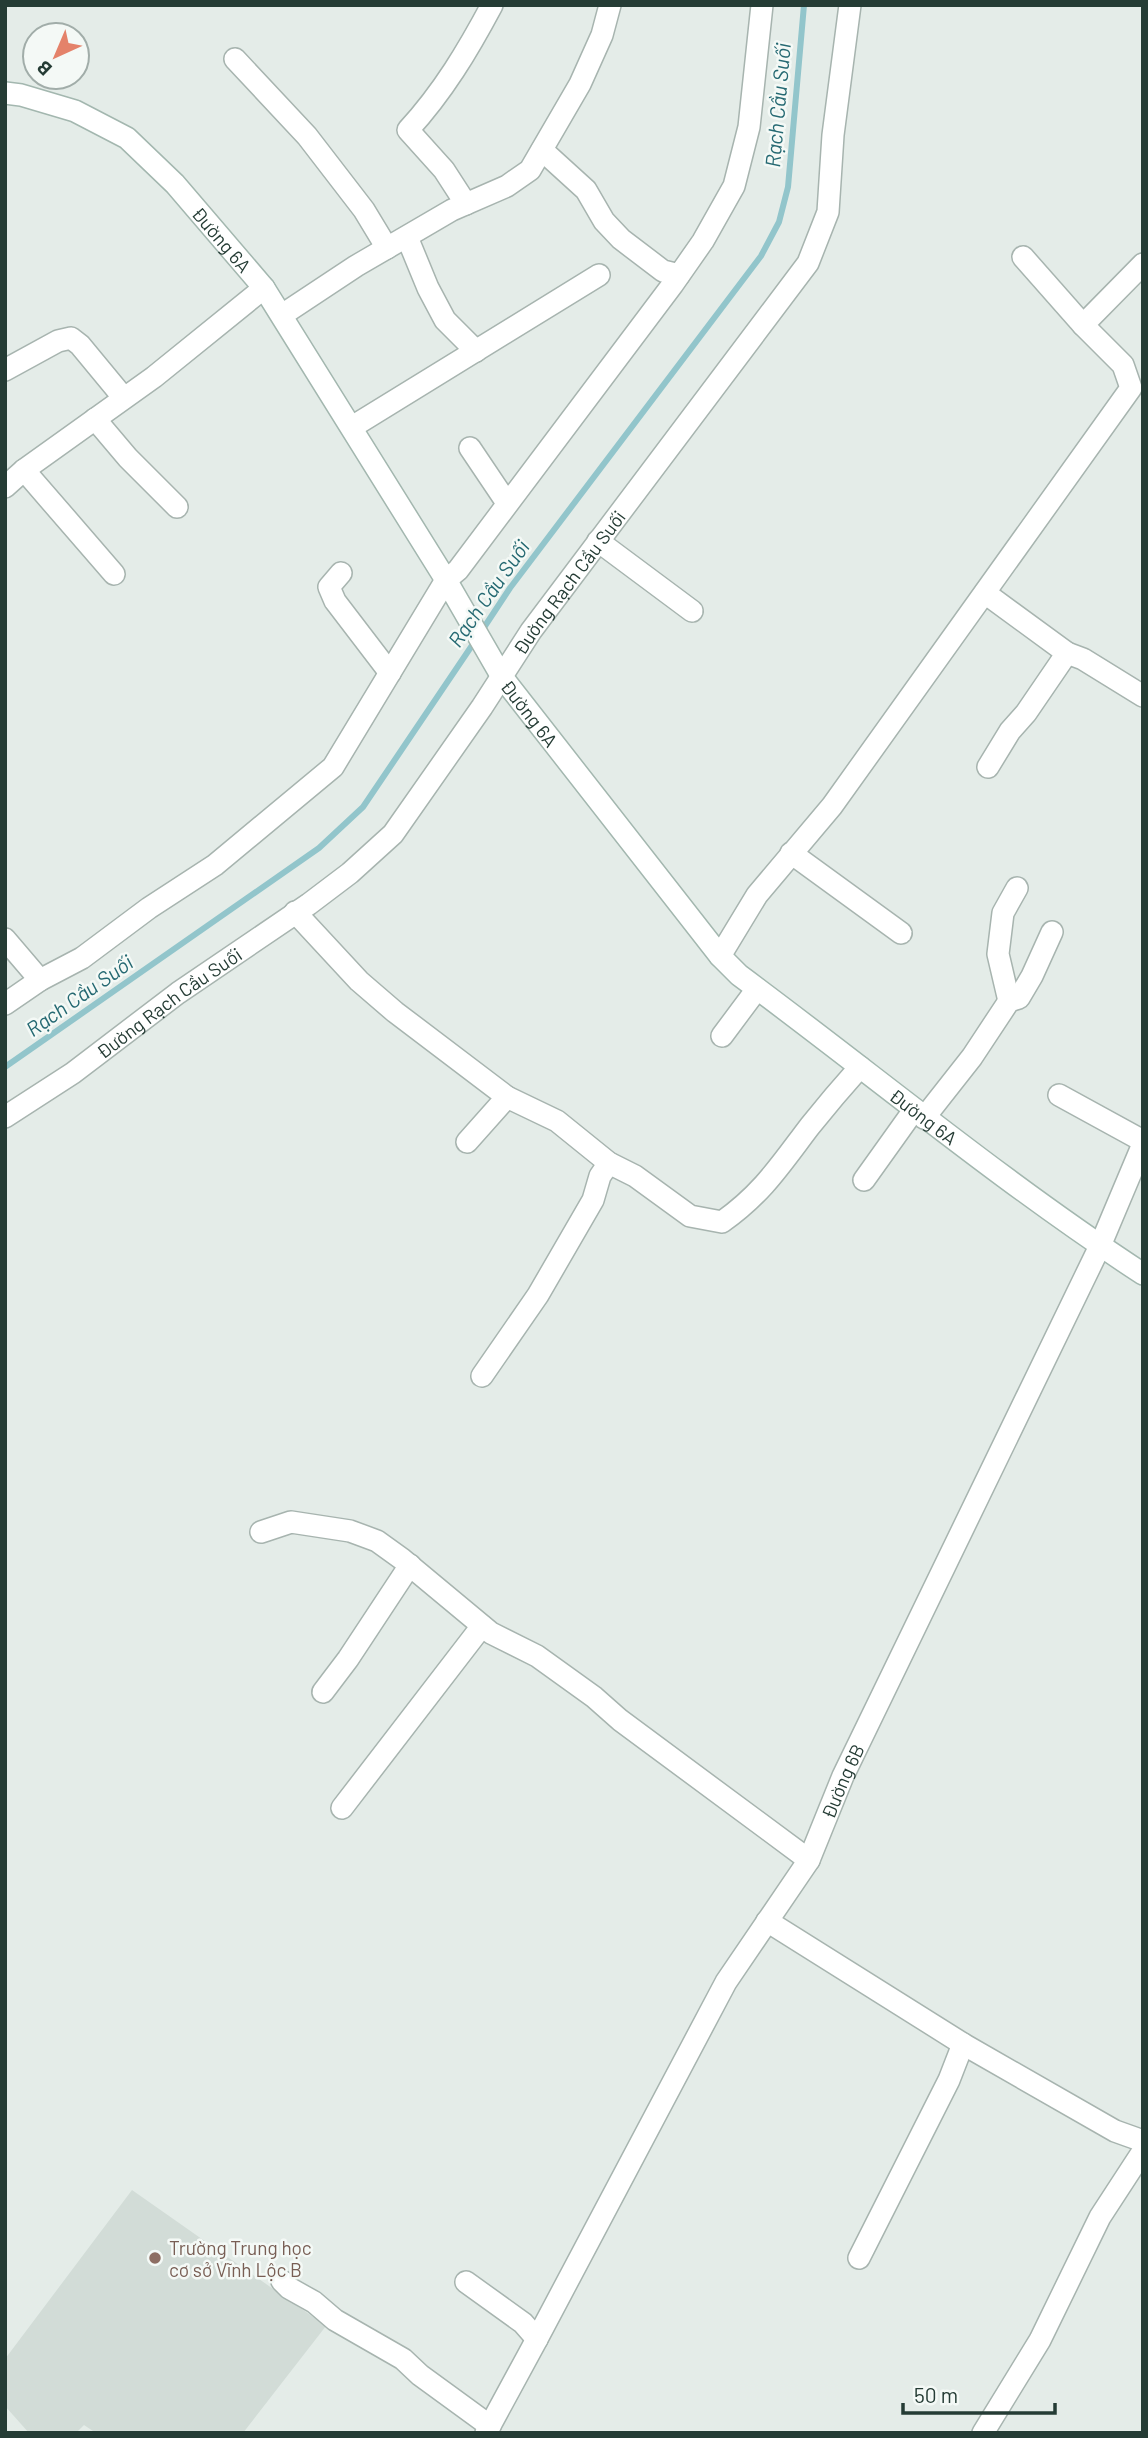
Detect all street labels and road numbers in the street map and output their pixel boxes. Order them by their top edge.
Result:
street label: Đường 6A [188,202,256,276]
street label: Đường Rạch Cầu Suối [508,505,630,659]
street label: Đường 6A [497,675,563,751]
street label: Đường Rạch Cầu Suối [91,942,246,1063]
street label: Đường 6A [886,1083,962,1149]
street label: Đường 6B [816,1740,868,1822]

